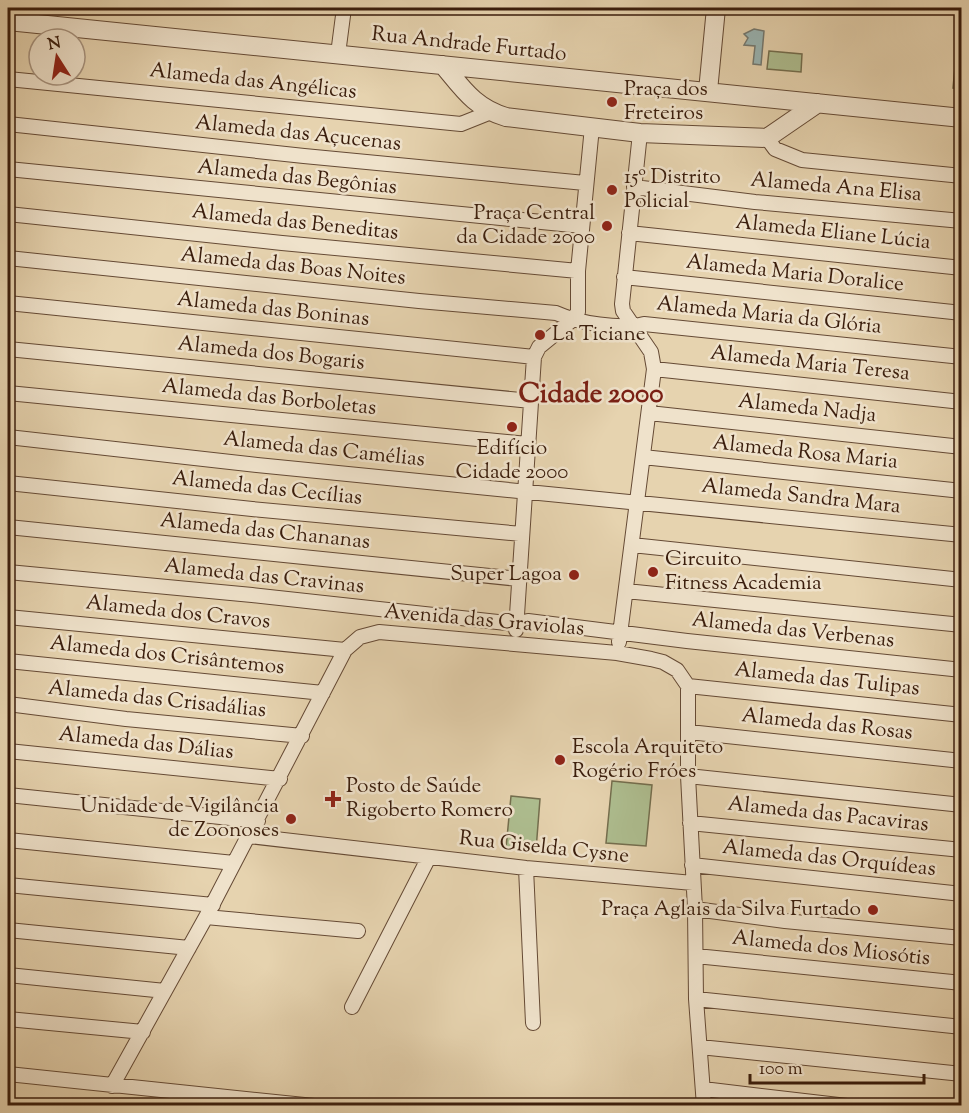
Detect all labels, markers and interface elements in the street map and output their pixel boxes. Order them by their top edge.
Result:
street label: Rua Andrade Furtado [370,20,568,70]
north arrow [27,27,87,87]
text: N [46,32,63,57]
street label: Alameda das Angélicas [148,56,358,108]
place label: Praça dos Freteiros [624,75,708,129]
marker: Praça dos Freteiros [605,95,619,109]
street label: Alameda das Açucenas [193,108,403,160]
street label: Alameda das Begônias [196,153,398,203]
place label: 15º Distrito Policial [624,163,721,217]
street label: Alameda Ana Elisa [749,166,923,210]
marker: 15º Distrito Policial [605,183,619,197]
street label: Alameda das Beneditas [190,197,400,249]
place label: Praça Central da Cidade 2000 [456,199,595,253]
street label: Alameda Eliane Lúcia [734,208,932,258]
marker: Praça Central da Cidade 2000 [600,219,614,233]
street label: Alameda das Boas Noites [179,240,407,294]
street label: Alameda Maria Doralice [685,248,905,300]
street label: Alameda das Boninas [175,285,371,335]
street label: Alameda Maria da Glória [655,289,883,343]
place label: La Ticiane [552,320,646,350]
marker: La Ticiane [533,328,547,342]
street label: Alameda dos Bogaris [176,329,366,379]
street label: Alameda Maria Teresa [709,339,912,389]
street label: Alameda das Borboletas [160,372,378,424]
district label: Cidade 2000 [518,376,664,415]
street label: Alameda Nadja [736,387,878,431]
marker: Edifício Cidade 2000 [505,420,519,434]
street label: Alameda das Camélias [222,424,426,476]
street label: Alameda Rosa Maria [711,428,899,478]
place label: Edifício Cidade 2000 [456,434,568,488]
street label: Alameda das Cecílias [170,464,364,514]
street label: Alameda Sandra Mara [700,472,902,522]
street label: Alameda das Chananas [158,506,372,558]
place label: Circuito Fitness Academia [665,545,822,599]
street label: Alameda das Cravinas [162,552,366,602]
place label: Super Lagoa [450,560,562,590]
marker: Circuito Fitness Academia [646,565,660,579]
marker: Super Lagoa [567,568,581,582]
street label: Alameda dos Cravos [84,588,272,638]
street label: Avenida das Graviolas [383,597,585,645]
street label: Alameda das Verbenas [690,605,896,657]
street label: Alameda dos Crisântemos [48,629,286,683]
street label: Alameda das Tulipas [733,655,921,705]
street label: Alameda das Crisadálias [46,674,268,726]
street label: Alameda das Rosas [740,701,914,749]
street label: Alameda das Dálias [57,720,235,768]
place label: Escola Arquiteto Rogério Fróes [572,733,723,787]
marker: Escola Arquiteto Rogério Fróes [553,753,567,767]
place label: Posto de Saúde Rigoberto Romero [346,772,513,826]
marker: Posto de Saúde Rigoberto Romero [324,790,342,808]
street label: Alameda das Pacaviras [726,790,930,840]
place label: Unidade de Vigilância de Zoonoses [80,792,279,846]
marker: Unidade de Vigilância de Zoonoses [284,812,298,826]
street label: Rua Giselda Cysne [458,824,630,872]
street label: Alameda das Orquídeas [721,833,937,885]
place label: Praça Aglais da Silva Furtado [601,895,861,925]
marker: Praça Aglais da Silva Furtado [866,903,880,917]
street label: Alameda dos Miosótis [730,924,932,974]
scale bar [750,1047,924,1085]
text: 100 m [759,1057,803,1083]

